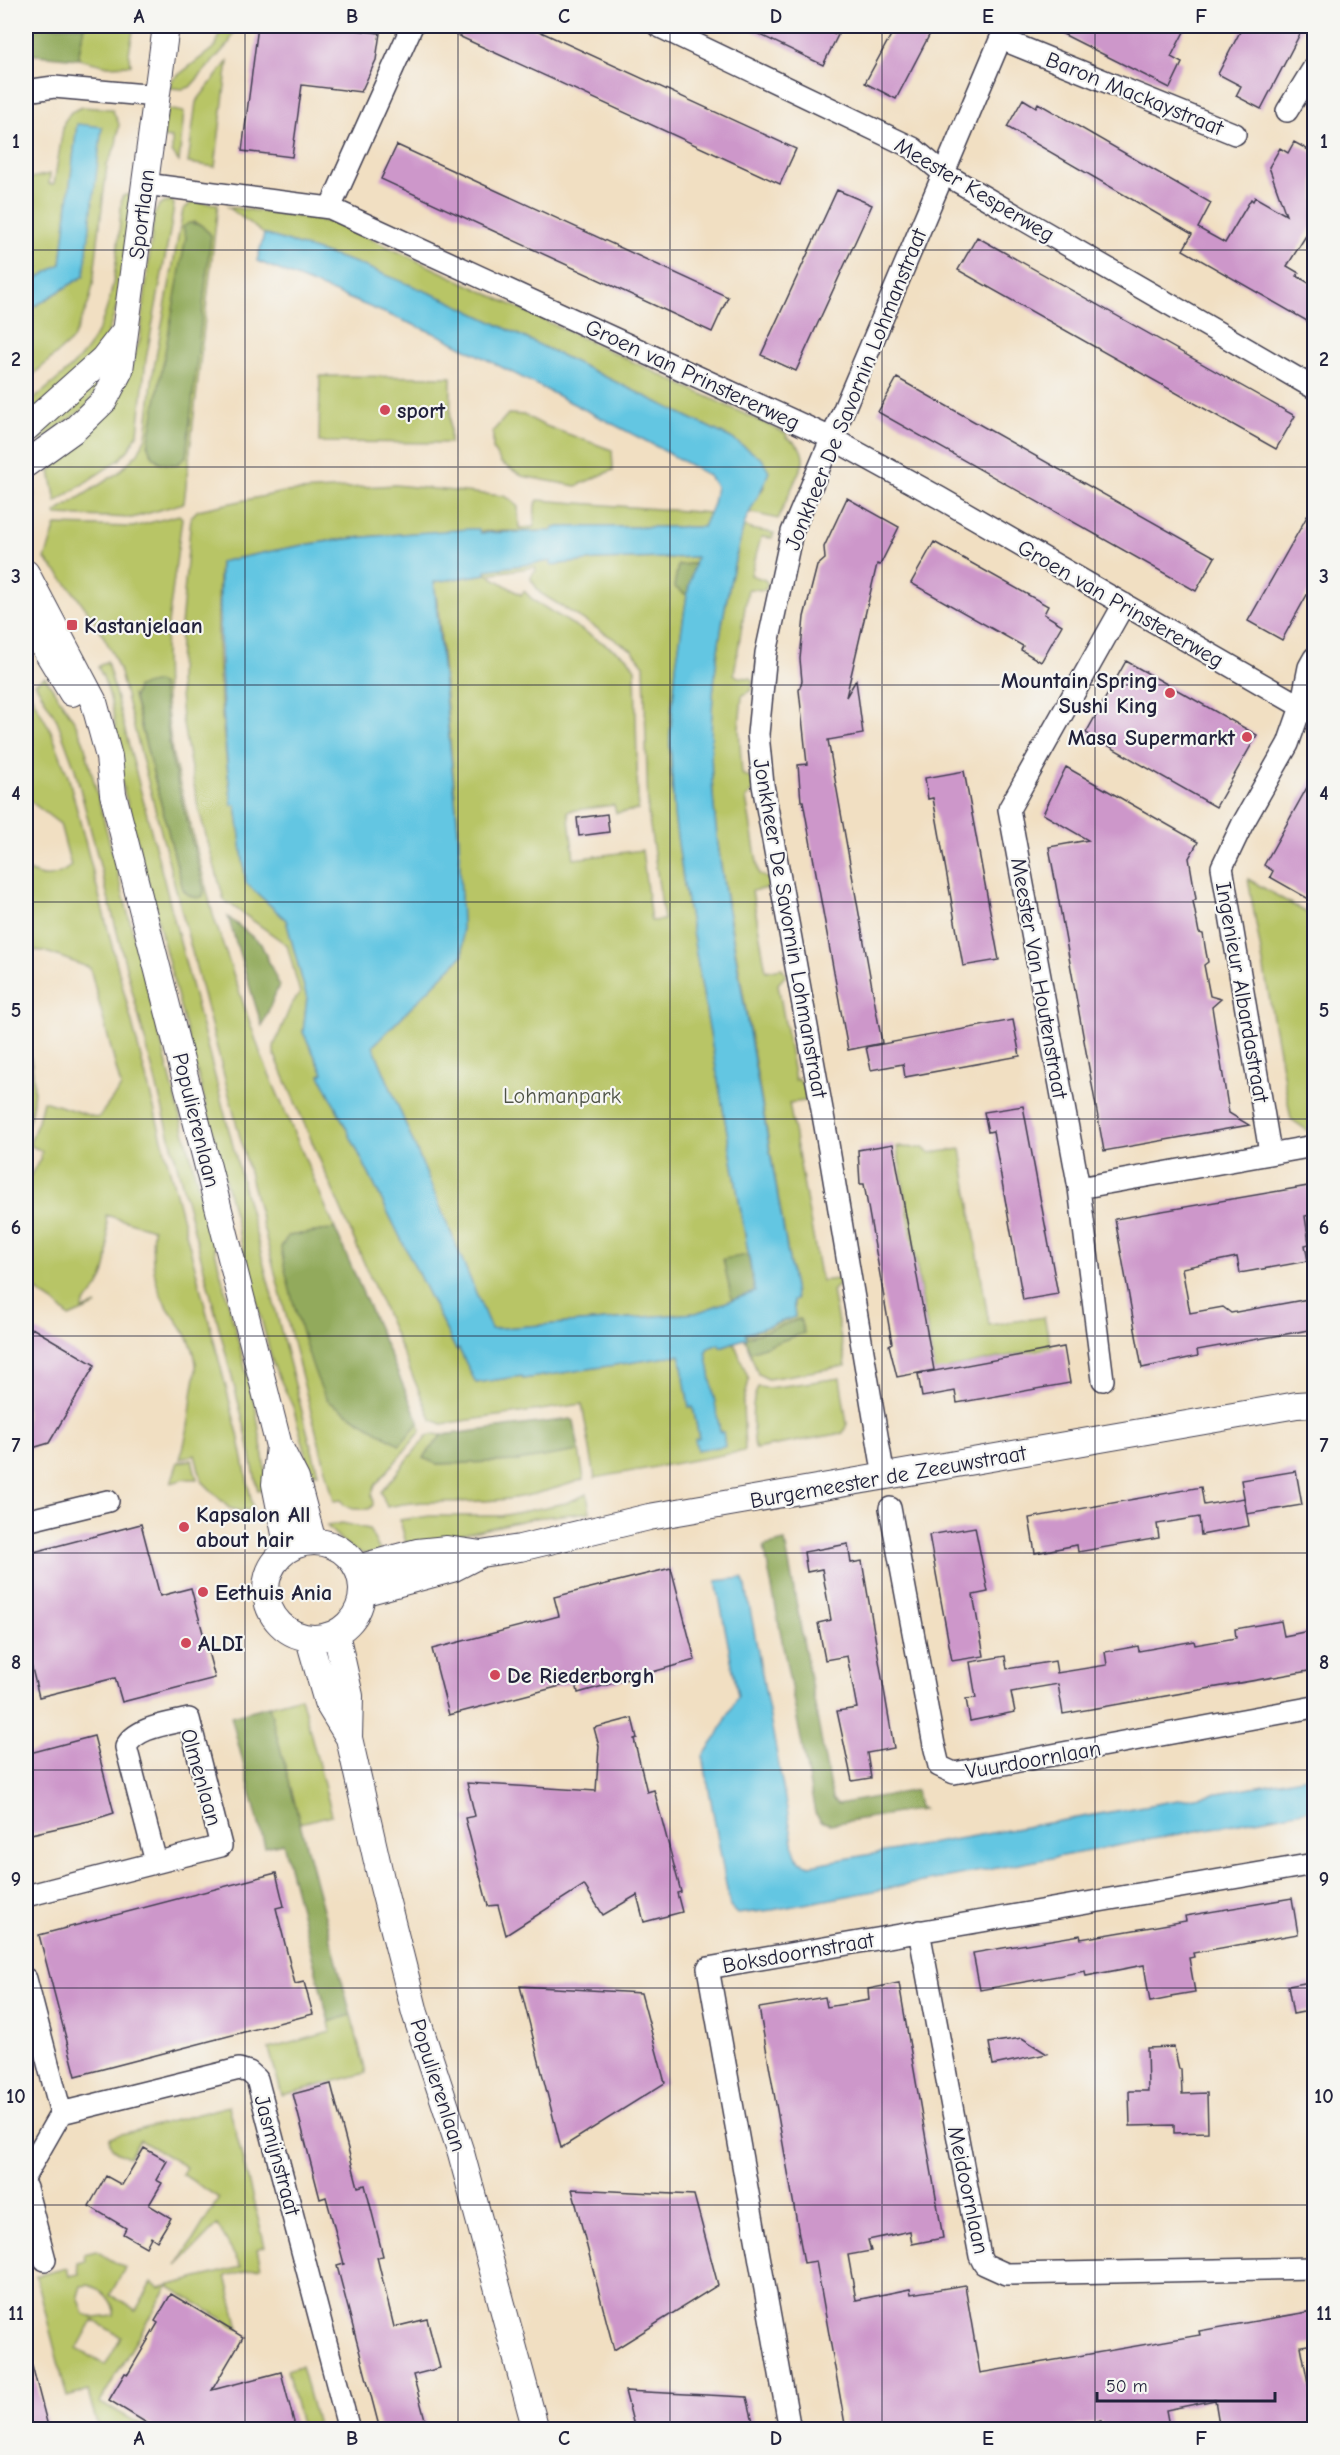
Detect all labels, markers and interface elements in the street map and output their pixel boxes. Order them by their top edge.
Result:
text: A [133,5,145,28]
text: B [346,5,358,28]
text: C [558,5,570,28]
text: D [770,5,782,28]
text: E [982,5,994,28]
text: F [1195,5,1207,28]
street label: Baron Mackaystraat [1042,46,1228,142]
text: 1 [12,130,20,153]
text: 1 [1320,130,1328,153]
street label: Meester Kesperweg [890,132,1059,248]
street label: Sportlaan [124,168,160,260]
street label: Jonkheer De Savornin Lohmanstraat [779,224,933,554]
street label: Groen van Prinstererweg [581,314,804,436]
text: 2 [11,348,21,371]
text: 2 [1319,348,1329,371]
place label: sport [397,398,446,424]
marker: sport [378,403,392,417]
street label: Groen van Prinstererweg [1013,534,1228,673]
text: 3 [11,565,21,588]
text: 3 [1319,565,1329,588]
place label: Kastanjelaan [84,613,203,639]
marker: Kastanjelaan [65,618,79,632]
place label: Mountain Spring Sushi King [1001,668,1158,719]
marker: Mountain Spring Sushi King [1163,686,1177,700]
place label: Masa Supermarkt [1068,725,1236,751]
marker: Masa Supermarkt [1240,730,1254,744]
street label: Jonkheer De Savornin Lohmanstraat [747,756,833,1101]
text: 4 [11,782,21,805]
text: 4 [1319,782,1329,805]
street label: Meester Van Houtenstraat [1005,856,1073,1101]
street label: Ingenieur Albardastraat [1210,880,1274,1105]
text: 5 [11,999,21,1022]
text: 5 [1319,999,1329,1022]
street label: Populierenlaan [167,1050,225,1190]
park label: Lohmanpark [503,1083,621,1109]
text: 6 [11,1216,21,1239]
text: 6 [1319,1216,1329,1239]
text: 7 [12,1434,21,1457]
text: 7 [1320,1434,1329,1457]
street label: Burgemeester de Zeeuwstraat [748,1440,1029,1514]
place label: Kapsalon All about hair [196,1502,310,1553]
marker: Kapsalon All about hair [177,1520,191,1534]
place label: Eethuis Ania [215,1580,332,1606]
marker: Eethuis Ania [196,1585,210,1599]
place label: ALDI [198,1631,244,1657]
marker: ALDI [179,1636,193,1650]
text: 8 [11,1651,21,1674]
text: 8 [1319,1651,1329,1674]
place label: De Riederborgh [507,1663,654,1689]
marker: De Riederborgh [488,1668,502,1682]
street label: Olmenlaan [175,1726,227,1829]
street label: Vuurdoornlaan [963,1735,1103,1785]
text: 9 [11,1868,21,1891]
text: 9 [1319,1868,1329,1891]
street label: Boksdoornstraat [720,1927,877,1979]
street label: Populierenlaan [404,2016,472,2155]
text: 10 [6,2085,26,2108]
text: 10 [1314,2085,1334,2108]
street label: Jasmijnstraat [248,2092,306,2219]
street label: Meidoornlaan [942,2124,994,2256]
text: 11 [8,2302,24,2325]
text: 11 [1316,2302,1332,2325]
scale bar [1097,2365,1276,2403]
text: 50 m [1106,2376,1148,2397]
text: A [133,2427,145,2450]
text: B [346,2427,358,2450]
text: C [558,2427,570,2450]
text: D [770,2427,782,2450]
text: E [982,2427,994,2450]
text: F [1195,2427,1207,2450]

